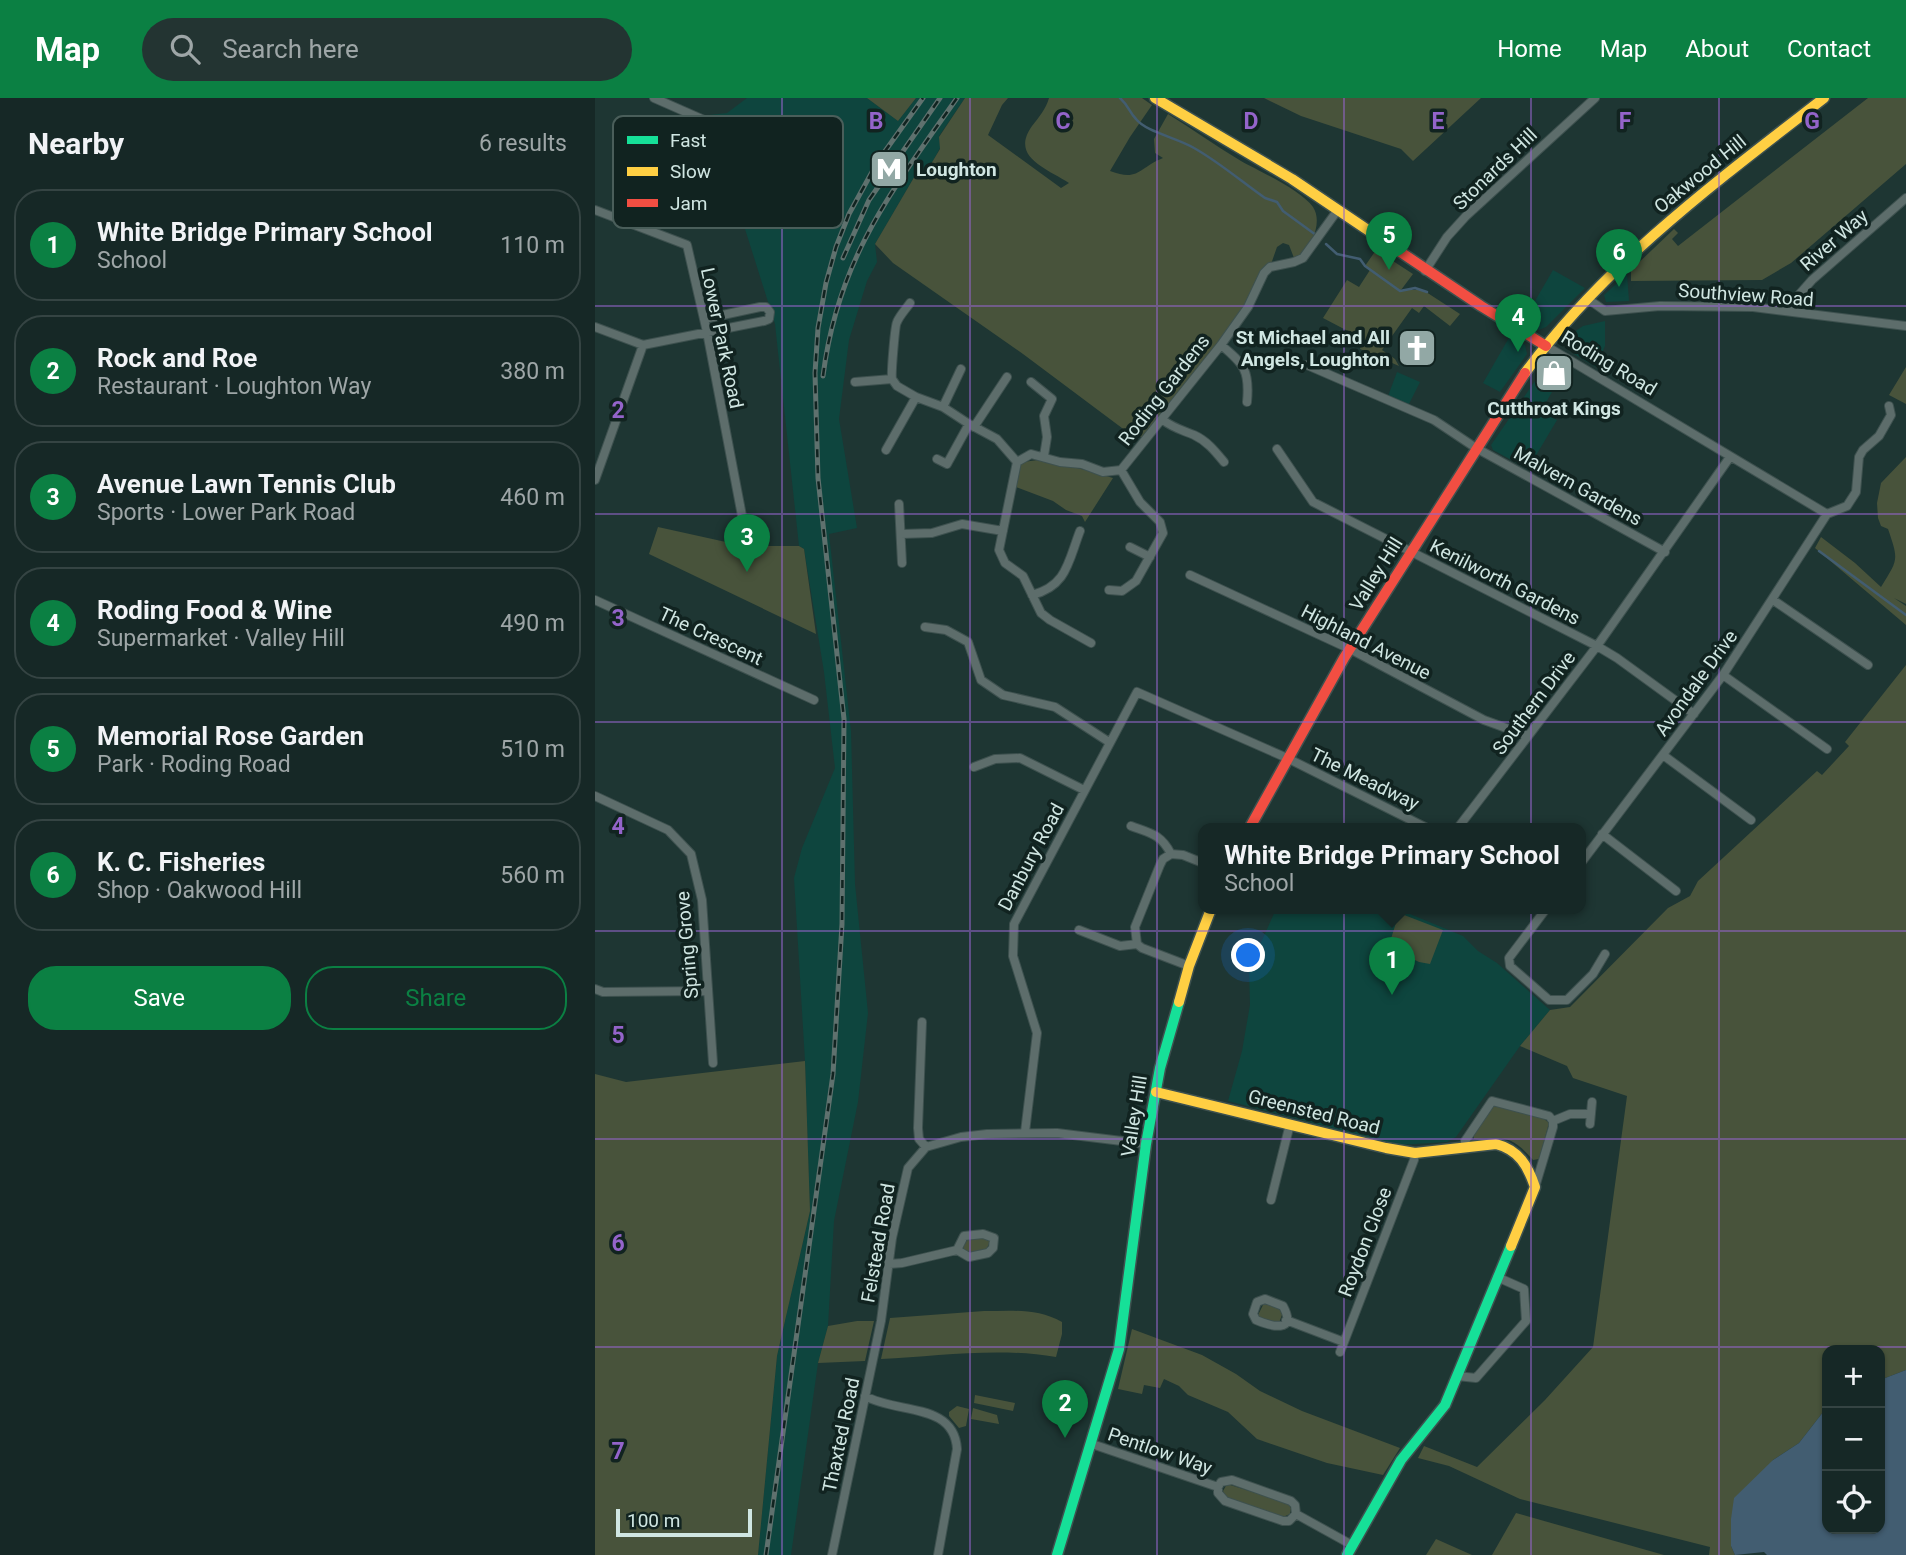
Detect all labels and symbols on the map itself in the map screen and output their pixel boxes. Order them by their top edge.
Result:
text: B [869,108,883,135]
text: C [1055,108,1071,135]
text: D [1244,108,1258,135]
text: E [1432,108,1445,135]
text: F [1619,108,1632,135]
text: G [1804,108,1820,135]
legend [613,116,843,228]
street label: Stonards Hill [1448,123,1542,215]
text: Fast [670,129,707,152]
street label: Oakwood Hill [1649,130,1751,218]
metro station icon: Loughton [868,148,910,190]
place label: Loughton [916,158,997,181]
text: Slow [670,160,711,183]
text: Jam [670,192,707,215]
street label: River Way [1795,204,1873,276]
pin: 5 [1366,212,1412,270]
pin: 6 [1596,229,1642,287]
street label: Lower Park Road [696,266,748,410]
street label: Southview Road [1677,279,1815,311]
pin: 4 [1495,294,1541,352]
street label: Roding Road [1557,325,1661,401]
place label: St Michael and All Angels, Loughton [1236,326,1390,371]
church icon: St Michael and All Angels, Loughton [1396,327,1438,369]
street label: Roding Gardens [1114,330,1214,450]
shop icon: Cutthroat Kings [1533,352,1575,394]
text: 2 [611,397,625,424]
place label: Cutthroat Kings [1487,397,1621,420]
street label: Malvern Gardens [1510,441,1646,531]
pin: 3 [724,514,770,572]
street label: Valley Hill [1344,533,1408,615]
street label: Kenilworth Gardens [1426,534,1584,630]
street label: Highland Avenue [1297,599,1435,685]
street label: The Crescent [655,602,767,670]
text: 3 [611,605,625,632]
street label: Avondale Drive [1650,625,1742,741]
street label: Southern Drive [1488,647,1580,759]
street label: The Meadway [1307,743,1423,815]
street label: Danbury Road [993,799,1069,915]
text: 4 [611,813,625,840]
street label: Spring Grove [671,890,703,1000]
pin: 1 [1369,937,1415,995]
your location [1231,938,1265,972]
text: 5 [611,1022,625,1049]
street label: Valley Hill [1116,1074,1152,1158]
street label: Greensted Road [1246,1085,1382,1139]
street label: Felstead Road [856,1182,900,1304]
street label: Roydon Close [1334,1184,1396,1300]
text: 6 [611,1230,625,1257]
street label: Thaxted Road [818,1375,864,1495]
pin: 2 [1042,1380,1088,1438]
street label: Pentlow Way [1105,1422,1215,1480]
text: 7 [611,1438,625,1465]
scale bar [616,1506,753,1538]

